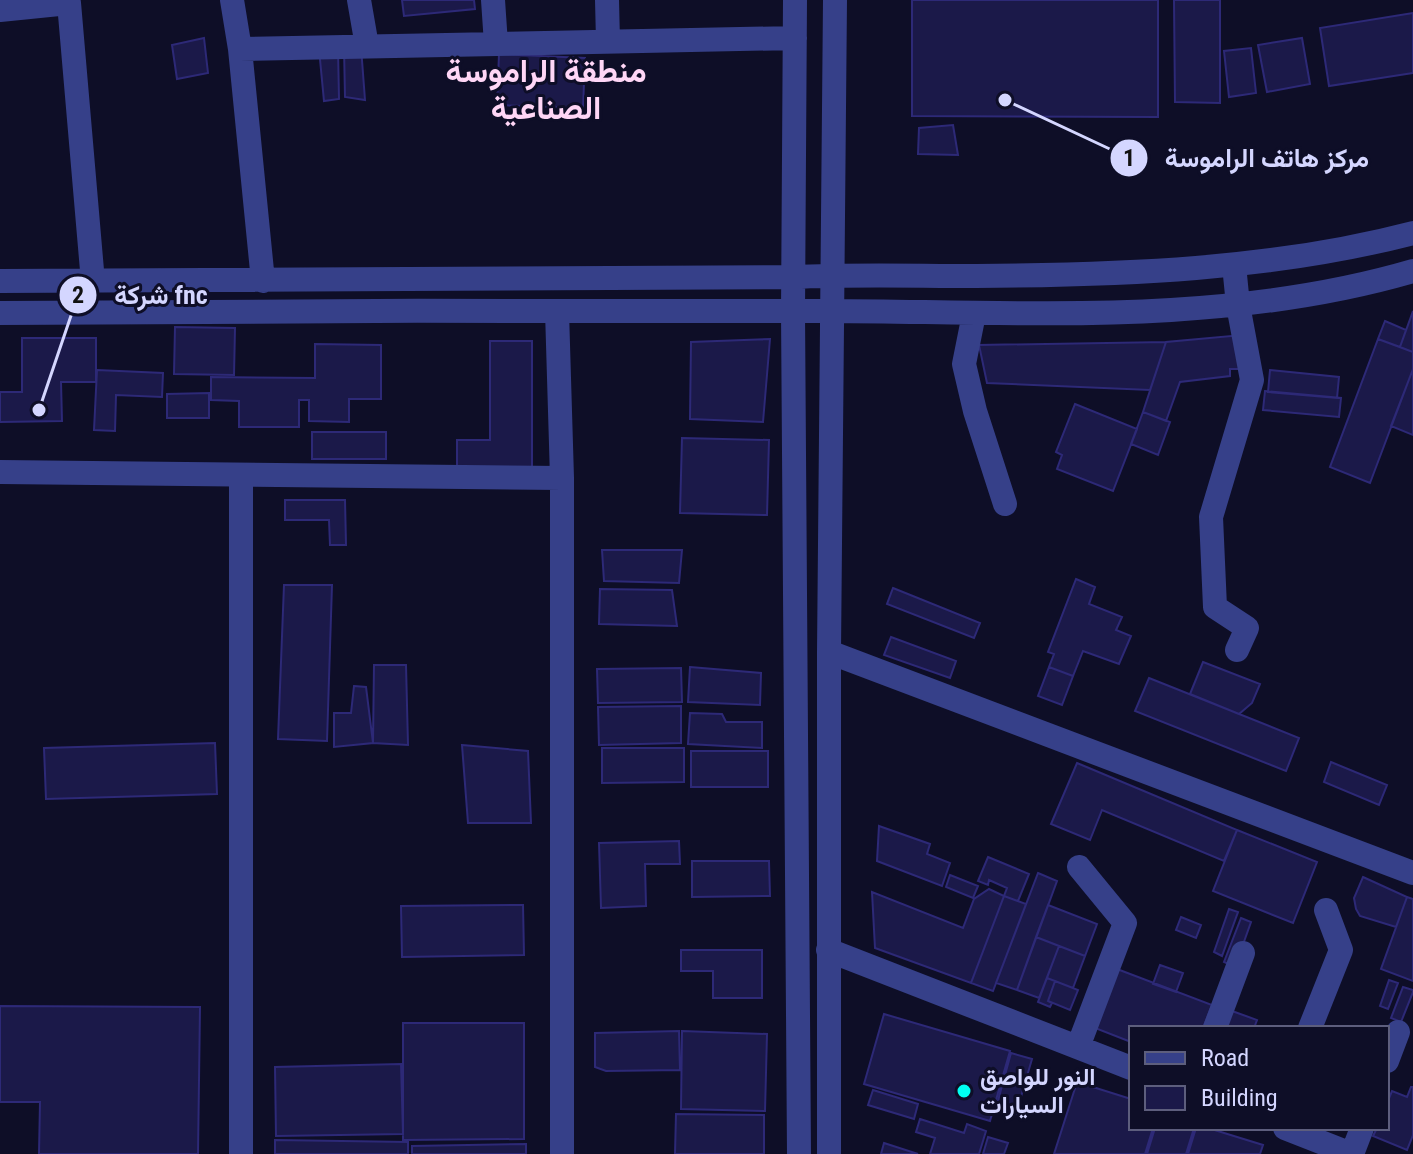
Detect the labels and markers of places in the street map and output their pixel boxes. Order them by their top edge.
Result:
callout: مركز هاتف الراموسة [1109,133,1385,183]
callout: شركة fnc [58,270,224,320]
place label: النور للواصق السيارات [980,1063,1096,1120]
marker: النور للواصق السيارات [955,1082,973,1100]

